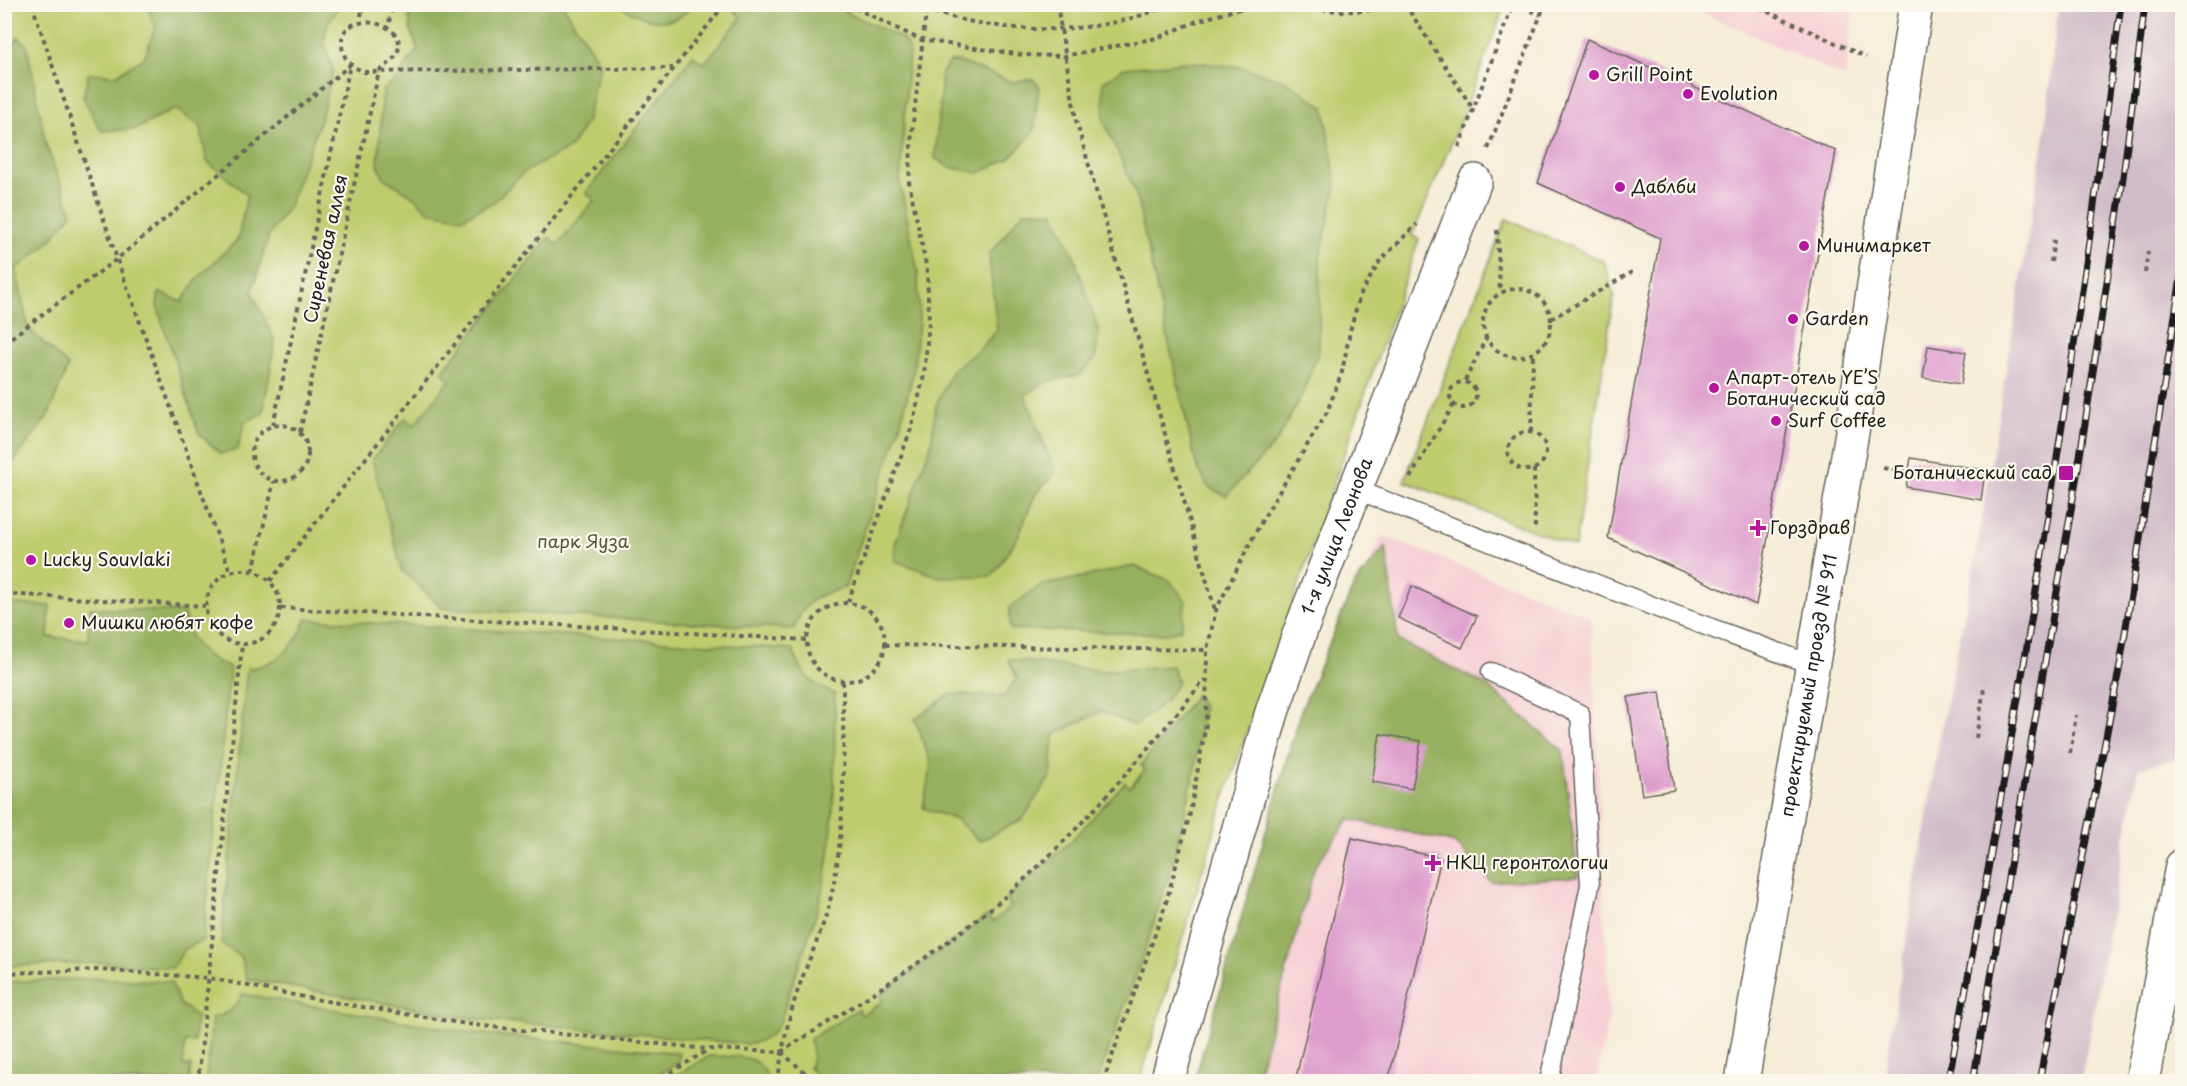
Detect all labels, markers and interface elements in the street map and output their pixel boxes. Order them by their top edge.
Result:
place label: Grill Point [1606,60,1693,87]
marker: Grill Point [1587,68,1601,82]
place label: Evolution [1700,79,1778,106]
marker: Evolution [1681,87,1695,101]
street label: Сиреневая аллея [296,172,353,326]
place label: Даблби [1631,172,1697,199]
marker: Даблби [1613,180,1627,194]
place label: Минимаркет [1816,231,1931,258]
marker: Минимаркет [1797,239,1811,253]
place label: Garden [1805,304,1869,331]
marker: Garden [1786,312,1800,326]
place label: Апарт-отель YE’S Ботанический сад [1726,363,1886,411]
marker: Апарт-отель YE’S Ботанический сад [1707,381,1721,395]
place label: Surf Coffee [1788,406,1887,433]
marker: Surf Coffee [1769,414,1783,428]
street label: 1-я улица Леонова [1293,452,1379,618]
place label: Ботанический сад [1893,458,2052,485]
marker: Ботанический сад [2057,464,2075,482]
place label: Горздрав [1770,513,1850,540]
marker: Горздрав [1751,521,1765,535]
park label: парк Яуза [537,527,630,554]
place label: Lucky Souvlaki [43,545,171,572]
street label: проектируемый проезд № 911 [1772,552,1843,819]
marker: Lucky Souvlaki [24,553,38,567]
place label: Мишки любят кофе [81,608,254,635]
marker: Мишки любят кофе [62,616,76,630]
place label: НКЦ геронтологии [1446,848,1608,875]
marker: НКЦ геронтологии [1424,854,1442,872]

